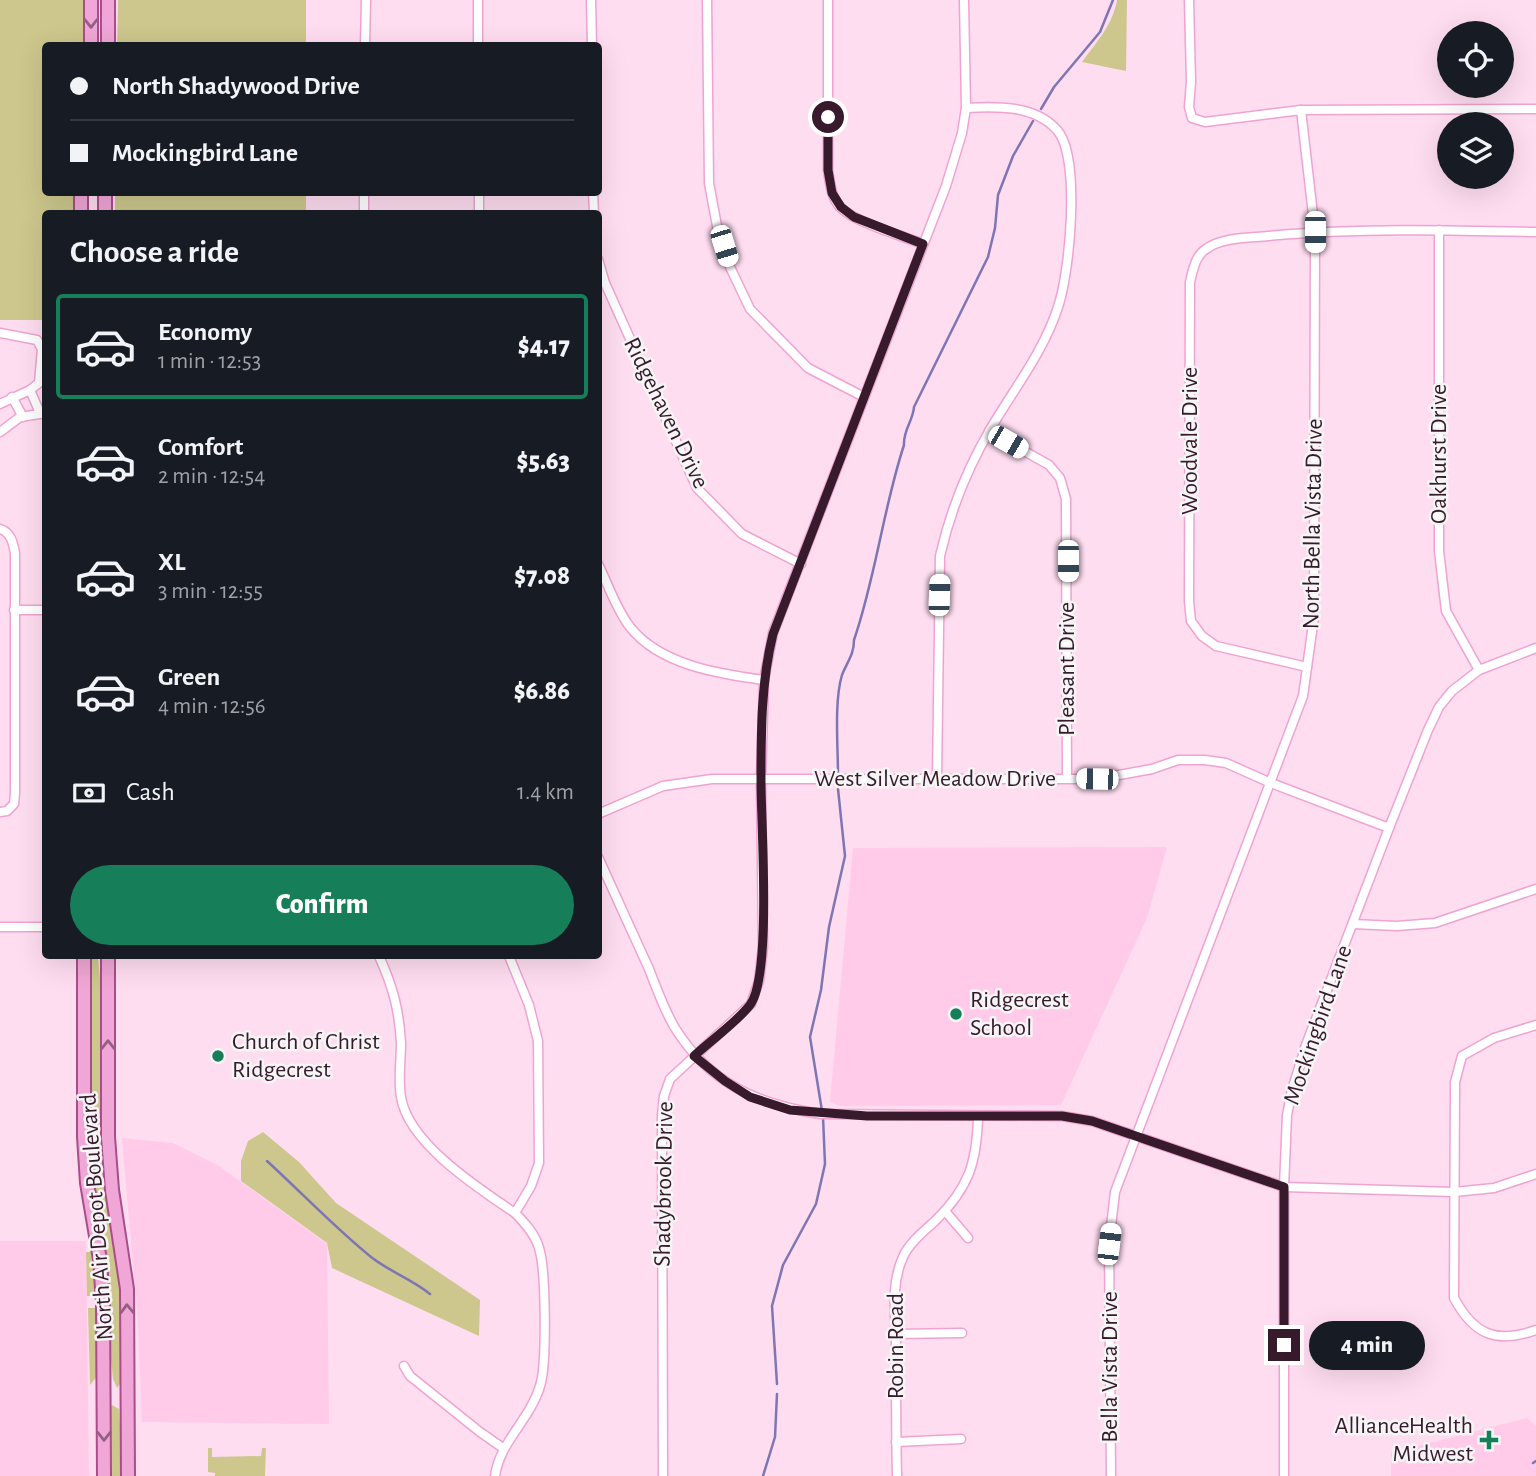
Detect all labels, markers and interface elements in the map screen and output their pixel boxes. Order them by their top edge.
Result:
one-way arrow [83,18,99,29]
map controls [1437,21,1514,189]
button: locate [1437,21,1514,98]
text: North Shadywood Drive [112,73,360,99]
route start [812,101,844,133]
button: layers [1437,112,1514,189]
text: Mockingbird Lane [112,140,298,166]
car [1305,211,1326,253]
car [708,223,741,269]
text: Choose a ride [70,236,239,268]
icon: car [74,315,137,378]
text: Economy [158,319,252,345]
text: $4.17 [518,333,570,359]
street label: Ridgehaven Drive [619,334,713,492]
text: 1 min · 12:53 [158,350,261,373]
street label: Woodvale Drive [1178,367,1202,515]
street label: Oakhurst Drive [1427,384,1451,524]
street label: North Bella Vista Drive [1299,418,1327,630]
car [985,422,1032,462]
icon: car [74,430,137,493]
text: Comfort [158,434,243,460]
text: $5.63 [517,448,570,474]
text: 2 min · 12:54 [158,465,265,488]
car [1058,540,1079,582]
icon: car [74,545,137,608]
text: XL [158,549,185,575]
text: $7.08 [514,563,570,589]
car [928,574,951,616]
text: 3 min · 12:55 [158,580,263,603]
street label: Pleasant Drive [1055,602,1079,736]
icon: car [74,660,137,723]
text: Green [158,664,220,690]
text: $6.86 [514,678,570,704]
text: 4 min · 12:56 [158,695,266,718]
street label: West Silver Meadow Drive [814,767,1056,791]
car [1076,768,1119,790]
icon: cash [70,774,108,812]
text: Cash [126,779,175,805]
text: 1.4 km [517,781,574,804]
button: Confirm [70,865,574,945]
street label: Mockingbird Lane [1279,942,1357,1108]
place label: Ridgecrest School [970,988,1069,1040]
marker: Ridgecrest School [948,1006,964,1022]
place label: Church of Christ Ridgecrest [232,1030,380,1082]
one-way arrow [100,1039,116,1049]
marker: Church of Christ Ridgecrest [210,1048,226,1064]
street label: North Air Depot Boulevard [76,1093,118,1341]
street label: Shadybrook Drive [651,1101,677,1267]
car [1097,1222,1122,1266]
street label: Bella Vista Drive [1098,1291,1122,1443]
street label: Robin Road [884,1293,908,1399]
one-way arrow [120,1303,135,1314]
callout: 4 min [1308,1320,1424,1370]
route end [1268,1329,1300,1361]
text: 4 min [1341,1334,1393,1357]
place label: AllianceHealth Midwest [1335,1414,1473,1466]
marker: AllianceHealth Midwest [1479,1430,1499,1450]
one-way arrow [96,1431,111,1442]

